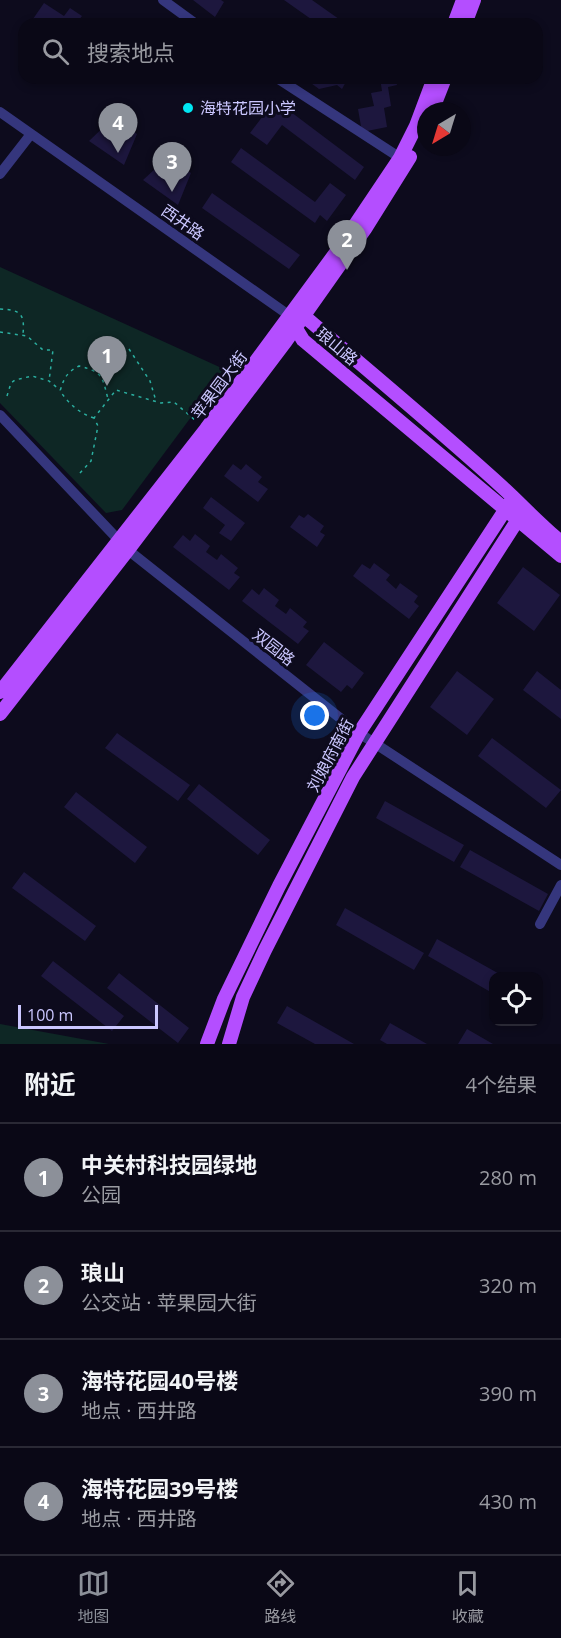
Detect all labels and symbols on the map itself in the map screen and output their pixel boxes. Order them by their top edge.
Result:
place label: 海特花园小学 [200,97,296,119]
marker: 海特花园小学 [181,101,195,115]
north arrow [417,102,471,156]
pin: 4 [98,104,138,153]
pin: 3 [152,142,192,192]
street label: 西井路 [157,199,209,245]
pin: 2 [328,220,366,270]
street label: 琅山路 [312,322,362,370]
pin: 1 [88,336,126,386]
street label: 苹果园大街 [186,346,252,424]
street label: 双园路 [248,624,300,670]
your location [300,701,329,730]
street label: 刘娘府南街 [302,715,358,795]
scale bar [18,1002,158,1030]

